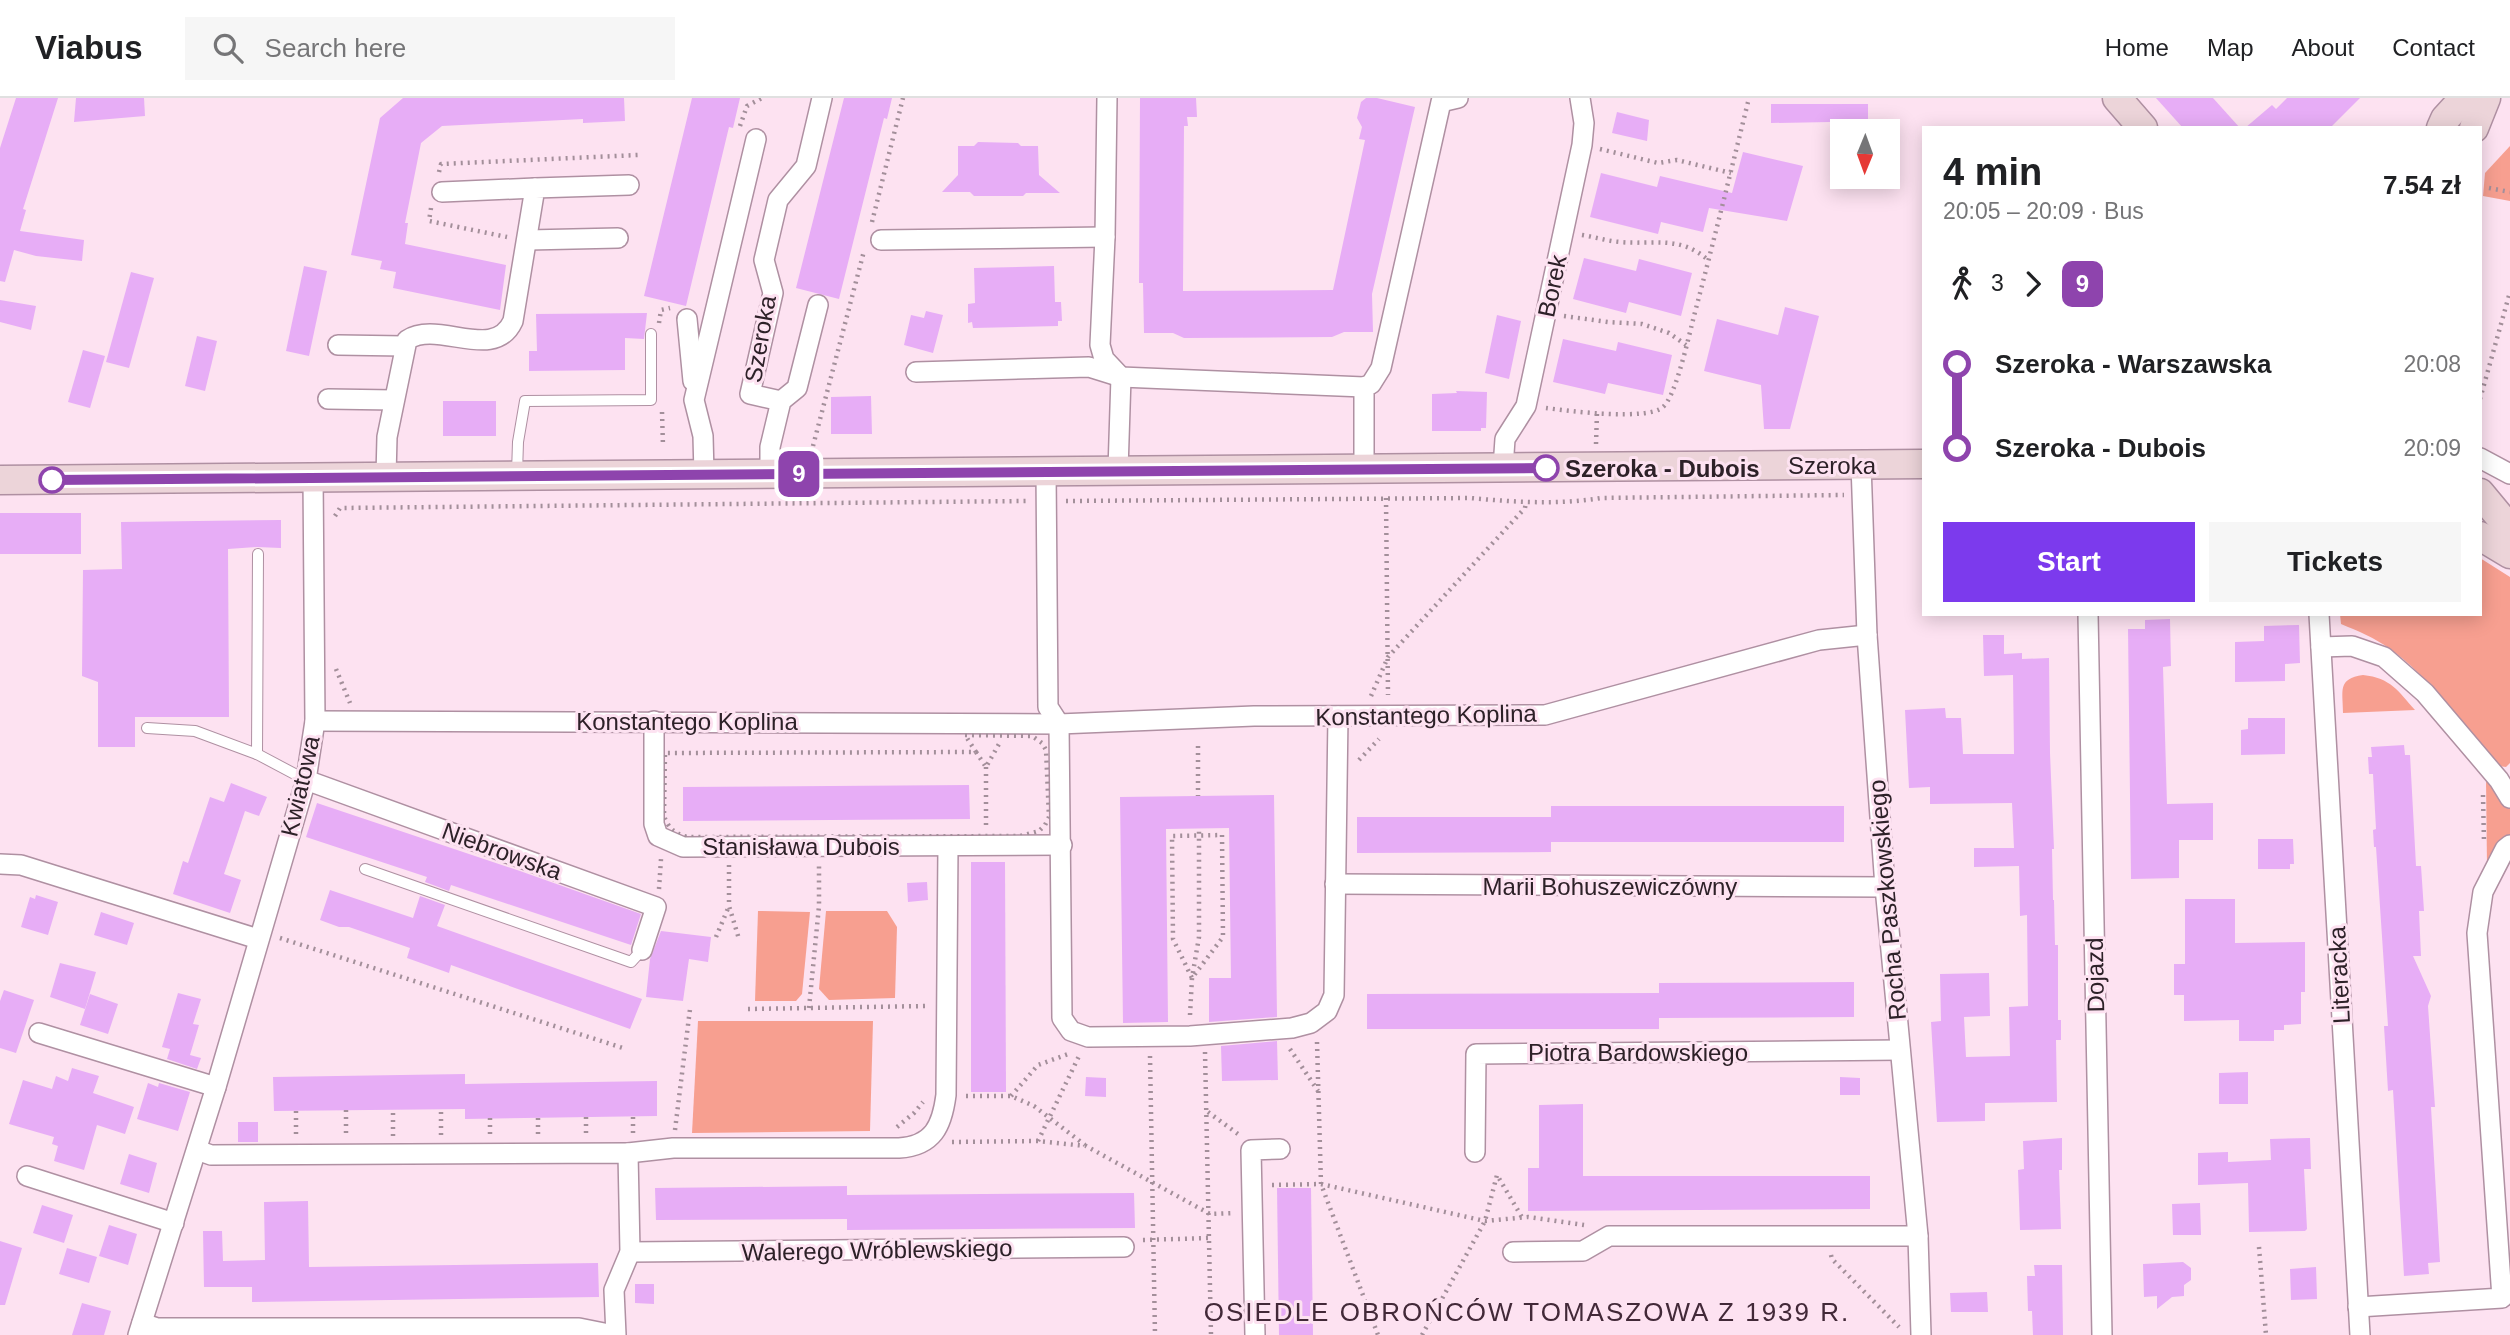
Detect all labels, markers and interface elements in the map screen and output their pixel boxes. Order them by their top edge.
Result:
search box [185,17,675,80]
text: Viabus [35,29,143,66]
icon: search [209,29,247,67]
text: Search here [265,33,406,63]
text: Home [2105,34,2169,61]
text: Map [2207,34,2254,61]
text: About [2292,34,2354,61]
text: Contact [2392,34,2475,61]
north arrow [1830,119,1900,189]
map controls [1830,119,1900,189]
text: 4 min [1943,151,2042,193]
text: 7.54 zł [2383,170,2461,200]
text: 20:05 – 20:09 · Bus [1943,198,2144,224]
street label: Borek [1532,252,1572,319]
icon: walk [1943,265,1981,303]
icon: forward [2014,265,2052,303]
text: 3 [1991,270,2004,296]
text: 9 [2076,270,2089,297]
street label: Szeroka [739,293,781,385]
text: Szeroka - Warszawska [1995,349,2272,379]
text: 20:08 [2403,351,2461,377]
text: Szeroka - Dubois [1995,433,2206,463]
text: 20:09 [2403,435,2461,461]
line badge: 9 [776,451,822,497]
street label: Szeroka [1788,452,1877,479]
marker: Szeroka - Dubois [1533,455,1559,481]
place label: Szeroka - Dubois [1565,455,1760,482]
text: 9 [792,460,806,487]
unlabelled marker [39,467,65,493]
button: Start [1943,522,2195,602]
button: Tickets [2209,522,2461,602]
street label: Konstantego Koplina [1315,700,1538,730]
street label: Konstantego Koplina [576,708,798,735]
street label: Kwiatowa [275,732,325,839]
street label: Rocha Paszkowskiego [1863,779,1911,1021]
street label: Niebrowska [438,817,566,885]
street label: Stanisława Dubois [702,833,900,860]
street label: Marii Bohuszewiczówny [1483,873,1737,900]
street label: Literacka [2323,925,2355,1024]
street label: Dojazd [2081,937,2109,1013]
street label: Piotra Bardowskiego [1528,1039,1748,1066]
street label: Walerego Wróblewskiego [741,1234,1013,1266]
district label: OSIEDLE OBROŃCÓW TOMASZOWA Z 1939 R. [1204,1297,1850,1327]

